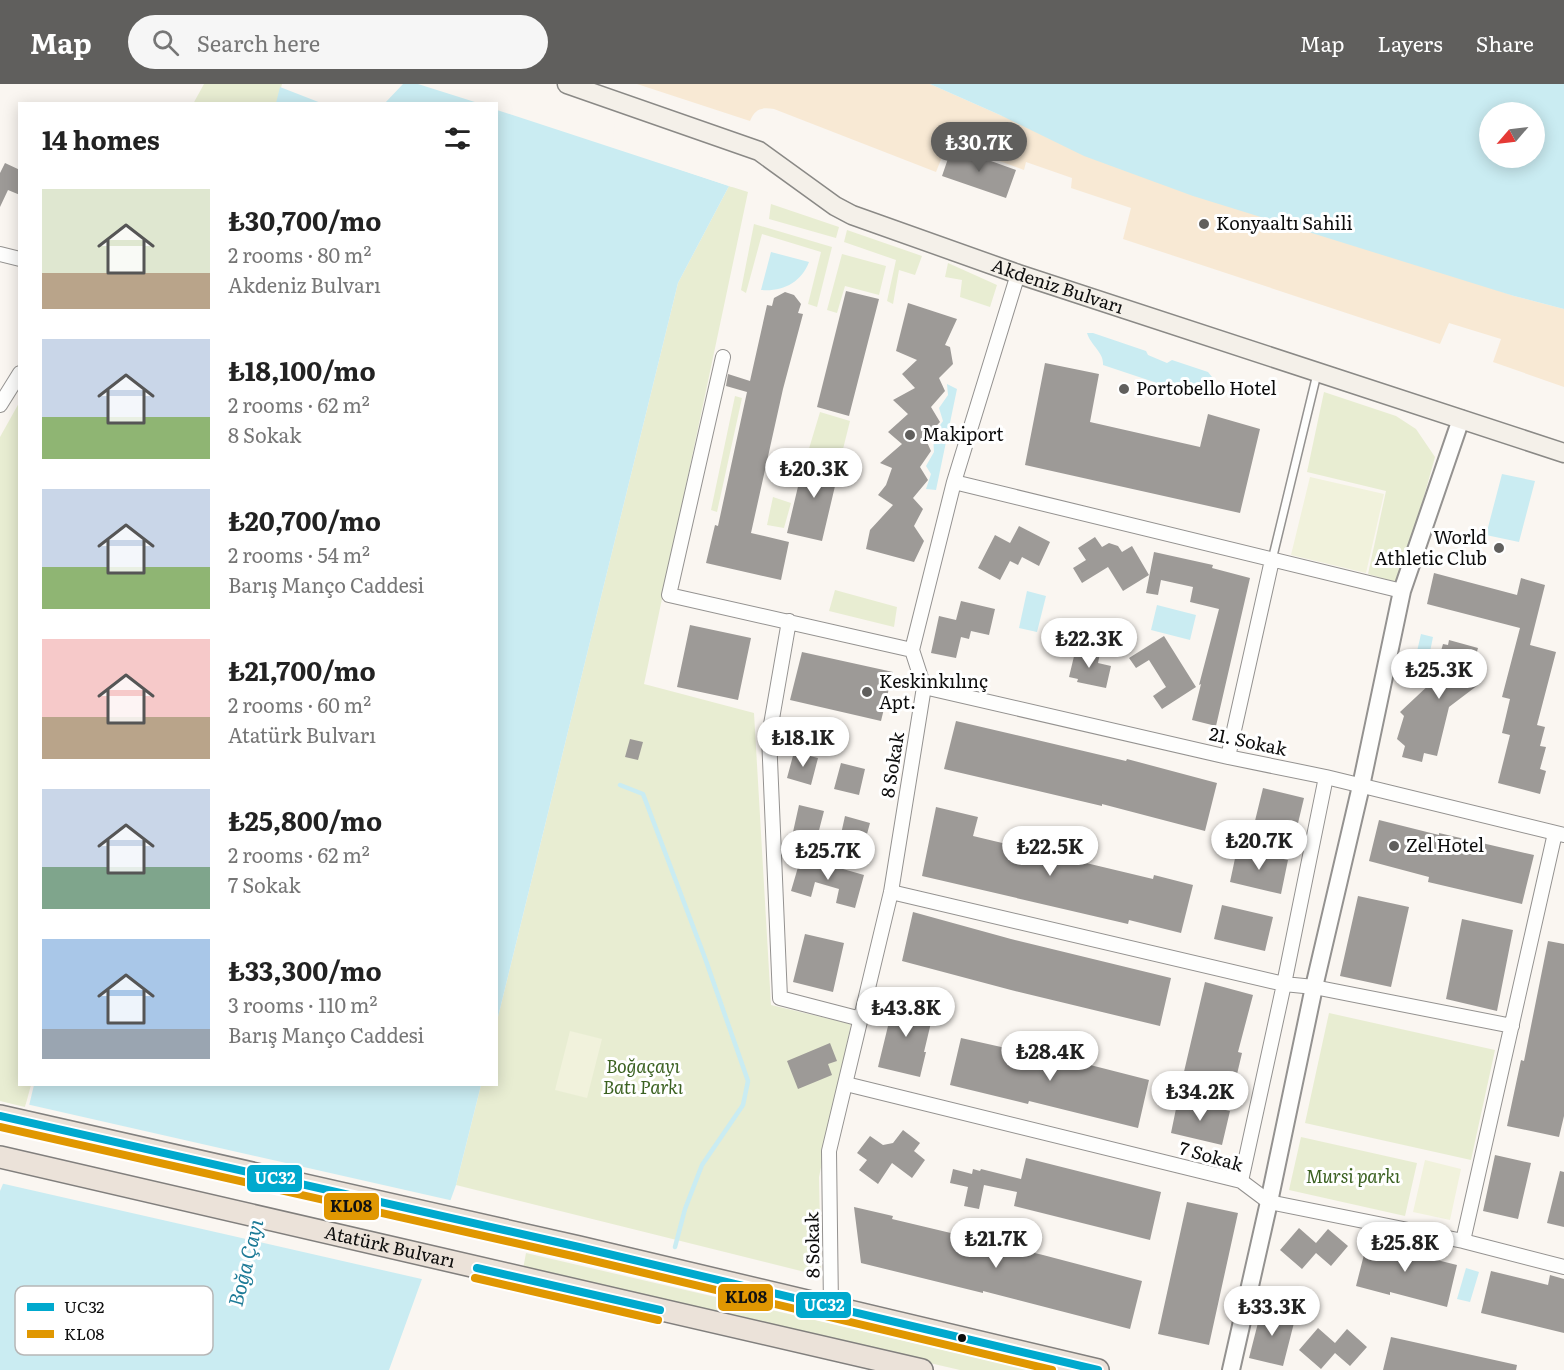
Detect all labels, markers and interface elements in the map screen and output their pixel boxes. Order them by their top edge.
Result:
search box [128,15,548,69]
text: Map [30,21,92,63]
icon: search [149,26,182,59]
text: Search here [197,26,320,59]
text: Map [1300,27,1345,58]
text: Layers [1378,27,1443,58]
text: Share [1476,27,1534,58]
north arrow [1479,102,1545,168]
map controls [1479,102,1545,168]
text: 14 homes [42,119,160,158]
icon: filters [441,122,474,155]
pin: ₺30.7K [930,122,1028,173]
text: ₺30.7K [945,126,1013,156]
text: ₺30,700/mo [228,200,381,239]
place label: Konyaaltı Sahili [1216,209,1353,236]
icon: home [90,213,162,285]
marker: Konyaaltı Sahili [1197,217,1211,231]
text: 2 rooms · 80 m² [228,239,371,269]
street label: Akdeniz Bulvarı [988,251,1127,320]
text: Akdeniz Bulvarı [228,269,381,299]
text: ₺18,100/mo [228,350,376,389]
icon: home [90,363,162,435]
place label: Portobello Hotel [1136,374,1276,401]
marker: Portobello Hotel [1117,382,1131,396]
text: 2 rooms · 62 m² [228,389,370,419]
text: 8 Sokak [228,419,302,449]
place label: Makiport [922,420,1004,447]
marker: Makiport [903,428,917,442]
pin: ₺20.3K [765,448,863,499]
text: ₺20.3K [779,452,849,482]
text: ₺20,700/mo [228,500,381,539]
icon: home [90,513,162,585]
place label: World Athletic Club [1374,523,1487,571]
text: 2 rooms · 54 m² [228,539,370,569]
marker: World Athletic Club [1492,541,1506,555]
text: Barış Manço Caddesi [228,569,424,599]
pin: ₺22.3K [1040,618,1138,669]
text: ₺22.3K [1055,622,1123,652]
pin: ₺25.3K [1390,649,1488,700]
text: ₺21,700/mo [228,650,376,689]
text: ₺25.3K [1405,653,1473,683]
icon: home [90,663,162,735]
place label: Keskinkılınç Apt. [879,667,988,715]
marker: Keskinkılınç Apt. [860,685,874,699]
text: 2 rooms · 60 m² [228,689,371,719]
pin: ₺18.1K [754,717,852,768]
text: Atatürk Bulvarı [228,719,376,749]
street label: 21. Sokak [1207,719,1291,762]
text: ₺18.1K [771,721,835,751]
street label: 8 Sokak [873,729,910,800]
text: ₺25,800/mo [228,800,382,839]
icon: home [90,813,162,885]
pin: ₺20.7K [1210,820,1308,871]
text: ₺20.7K [1225,824,1293,854]
pin: ₺22.5K [1001,826,1099,877]
pin: ₺25.7K [779,830,877,881]
text: ₺22.5K [1016,830,1084,860]
place label: Zel Hotel [1406,831,1484,858]
text: ₺25.7K [795,834,861,864]
text: 2 rooms · 62 m² [228,839,370,869]
marker: Zel Hotel [1387,839,1401,853]
text: 7 Sokak [228,869,301,899]
text: ₺33,300/mo [228,950,382,989]
icon: home [90,963,162,1035]
pin: ₺43.8K [857,987,955,1038]
text: 3 rooms · 110 m² [228,989,377,1019]
text: ₺43.8K [871,991,941,1021]
text: Barış Manço Caddesi [228,1019,424,1049]
pin: ₺28.4K [1001,1031,1099,1082]
text: ₺28.4K [1015,1035,1085,1065]
park label: Boğaçayı Batı Parkı [603,1052,684,1100]
pin: ₺34.2K [1151,1071,1249,1122]
text: ₺34.2K [1165,1075,1235,1105]
street label: 7 Sokak [1176,1134,1248,1178]
park label: Mursi parkı [1306,1162,1401,1189]
line badge: UC32 [246,1164,303,1193]
text: UC32 [254,1165,296,1189]
line badge: KL08 [323,1192,380,1221]
text: KL08 [330,1193,373,1217]
street label: 8 Sokak [797,1211,826,1278]
water label: Boğa Çayı [219,1216,269,1309]
street label: Atatürk Bulvarı [322,1217,458,1274]
pin: ₺21.7K [947,1218,1045,1269]
text: ₺21.7K [964,1222,1028,1252]
pin: ₺25.8K [1356,1222,1454,1273]
text: ₺25.8K [1371,1226,1439,1256]
line badge: KL08 [717,1283,774,1312]
text: KL08 [725,1284,768,1308]
legend [15,1286,213,1355]
pin: ₺33.3K [1223,1286,1321,1337]
text: ₺33.3K [1238,1290,1306,1320]
line badge: UC32 [795,1291,852,1319]
text: UC32 [803,1292,845,1316]
text: UC32 [64,1294,104,1318]
text: KL08 [64,1321,105,1345]
unlabelled marker [956,1332,968,1344]

